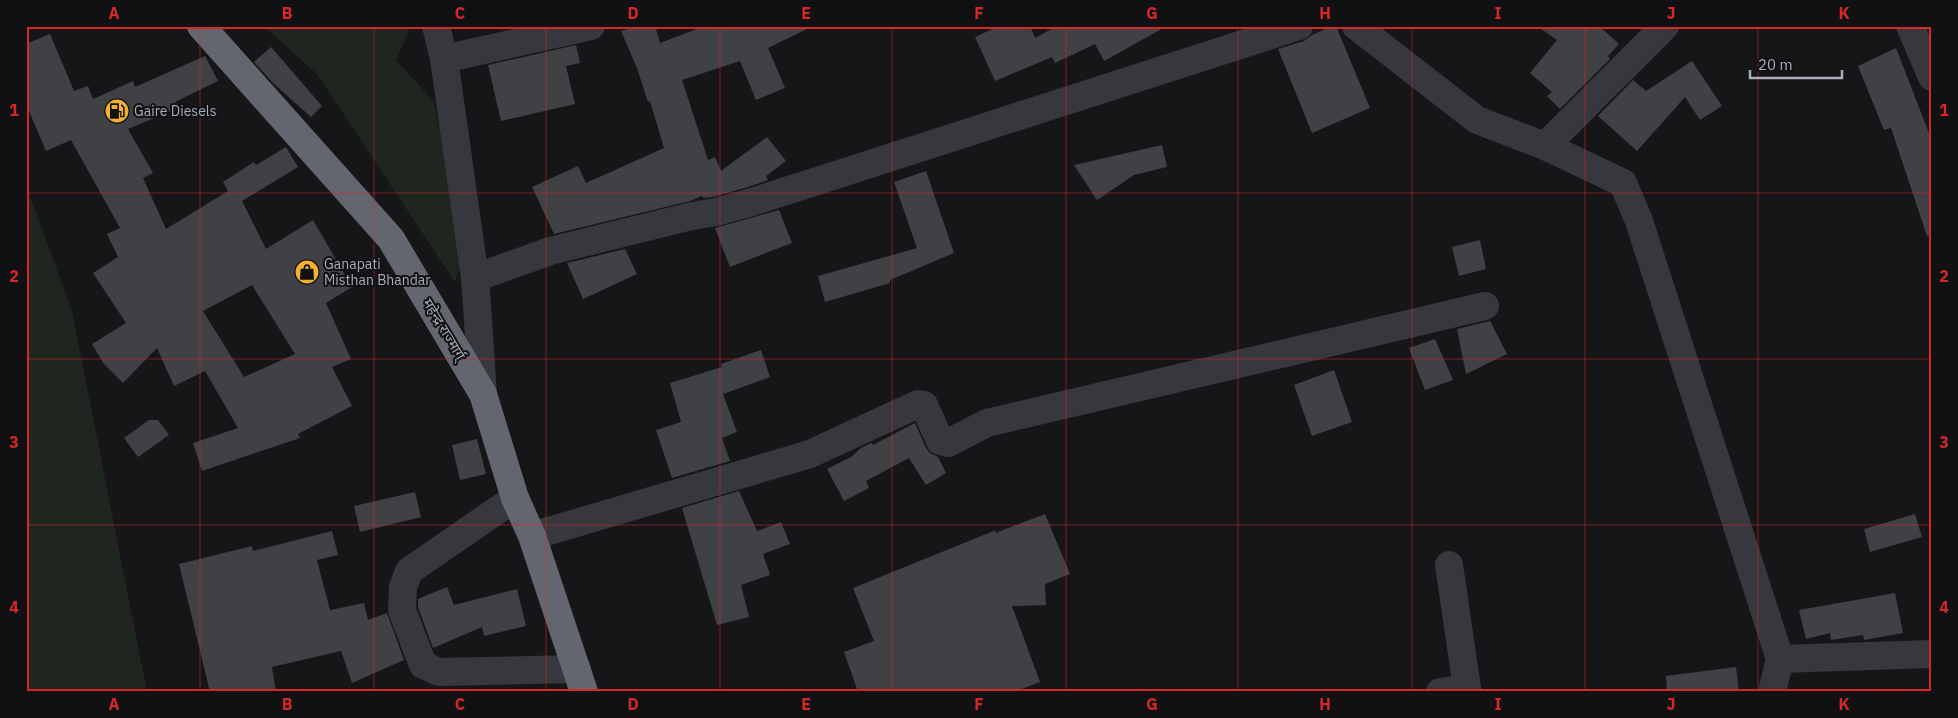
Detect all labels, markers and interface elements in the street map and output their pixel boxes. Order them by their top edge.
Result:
text: A [109,3,120,23]
text: B [282,3,293,23]
text: C [455,3,465,23]
text: D [627,3,639,23]
text: E [801,3,811,23]
text: F [974,3,984,23]
text: G [1146,3,1158,23]
text: H [1319,3,1331,23]
text: I [1495,3,1502,23]
text: J [1667,3,1675,23]
text: K [1838,3,1850,23]
scale bar [1750,48,1843,80]
text: 20 m [1758,55,1793,74]
fuel station icon: Gaire Diesels [104,98,130,124]
text: 1 [9,100,19,120]
text: 1 [1939,100,1949,120]
place label: Gaire Diesels [134,102,217,120]
place label: Ganapati Misthan Bhandar [324,255,430,289]
shop icon: Ganapati Misthan Bhandar [294,259,320,285]
text: 2 [9,266,19,286]
text: 2 [1939,266,1949,286]
street label: महेन्द्र राज्मार्ग् [418,295,470,365]
text: 3 [9,432,19,452]
text: 3 [1939,432,1949,452]
text: 4 [9,597,19,617]
text: 4 [1939,597,1949,617]
text: A [109,694,120,714]
text: B [282,694,293,714]
text: C [455,694,465,714]
text: D [627,694,639,714]
text: E [801,694,811,714]
text: F [974,694,984,714]
text: G [1146,694,1158,714]
text: H [1319,694,1331,714]
text: I [1495,694,1502,714]
text: J [1667,694,1675,714]
text: K [1838,694,1850,714]

